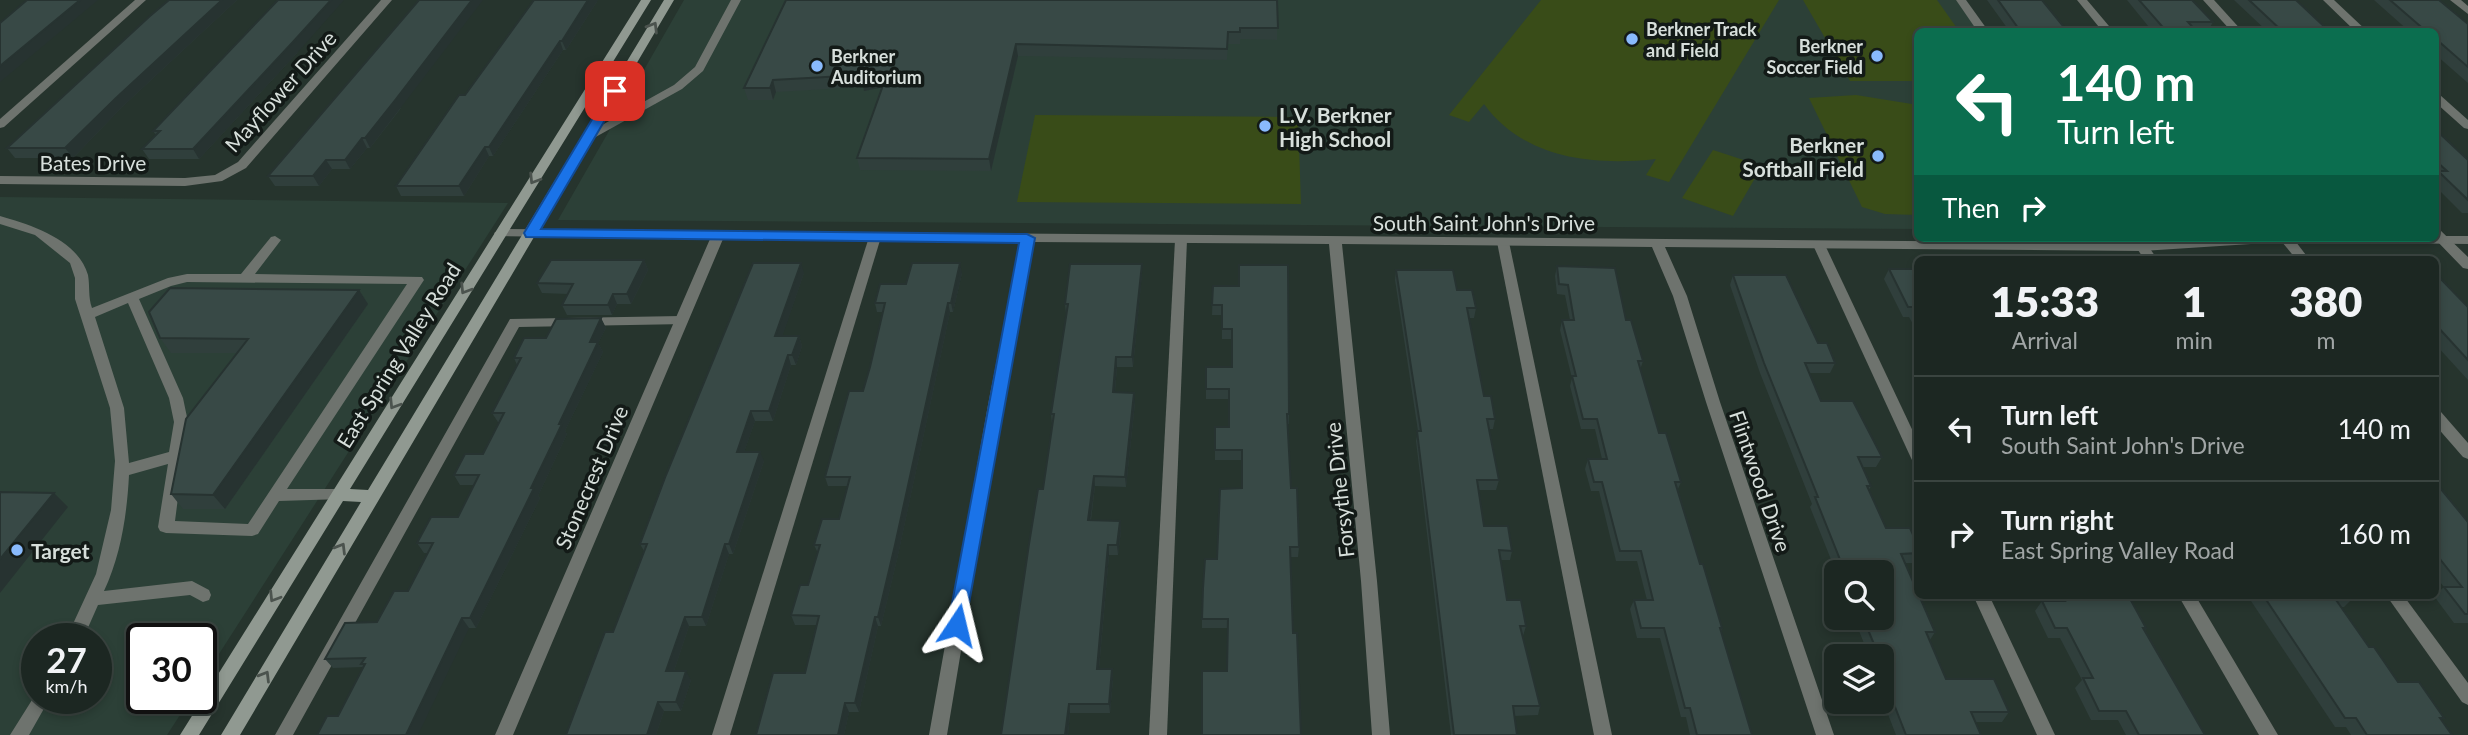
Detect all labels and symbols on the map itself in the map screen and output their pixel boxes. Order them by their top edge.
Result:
place label: Berkner Track and Field [1646,18,1757,61]
one-way arrow [645,22,658,35]
street label: Mayflower Drive [219,25,341,157]
marker: Berkner Track and Field [1624,31,1640,47]
place label: Berkner Soccer Field [1766,35,1863,78]
place label: Berkner Auditorium [830,45,922,88]
marker: Berkner Soccer Field [1869,48,1885,64]
marker: Berkner Auditorium [809,58,825,74]
pin [585,61,645,121]
place label: L.V. Berkner High School [1279,102,1392,151]
marker: L.V. Berkner High School [1257,118,1273,134]
place label: Berkner Softball Field [1742,132,1864,181]
marker: Berkner Softball Field [1870,148,1886,164]
street label: Bates Drive [40,150,146,175]
one-way arrow [530,171,543,184]
street label: South Saint John's Drive [1373,210,1595,235]
street label: East Spring Valley Road [331,258,465,452]
one-way arrow [461,282,474,295]
one-way arrow [390,396,403,409]
street label: Stonecrest Drive [550,401,632,553]
street label: Flintwood Drive [1725,407,1797,555]
street label: Forsythe Drive [1319,421,1359,559]
place label: Target [31,538,90,563]
marker: Target [9,542,25,558]
one-way arrow [333,542,346,555]
position arrow [920,588,994,662]
one-way arrow [270,590,283,603]
speed limit sign: 30 [126,623,217,714]
one-way arrow [256,671,269,684]

